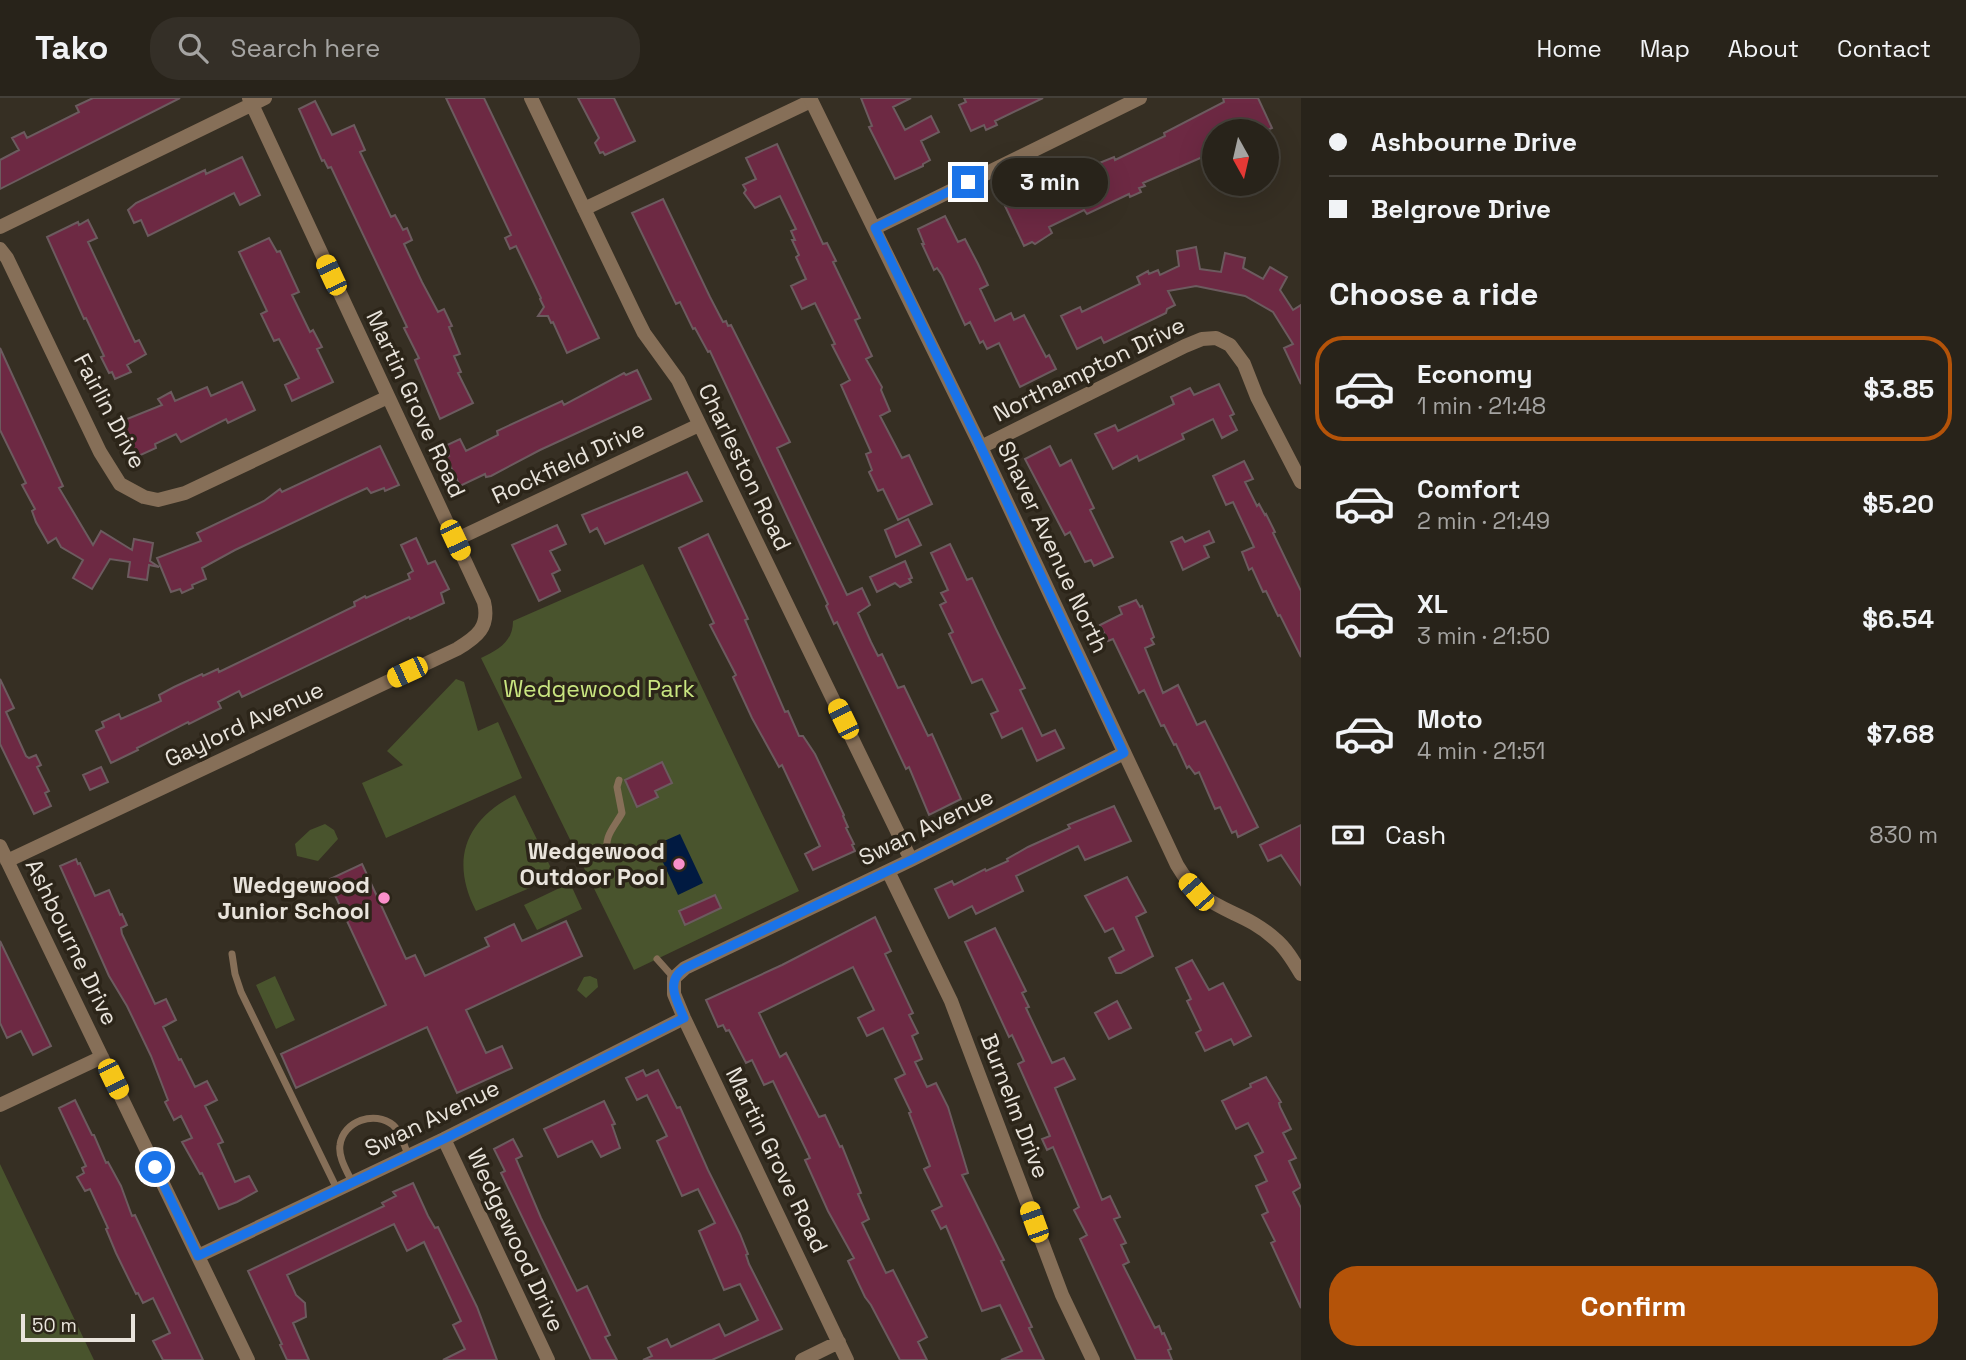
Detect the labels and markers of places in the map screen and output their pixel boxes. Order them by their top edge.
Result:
place label: Wedgewood Outdoor Pool [520,836,665,892]
marker: Wedgewood Outdoor Pool [671,856,687,872]
place label: Wedgewood Junior School [217,870,370,926]
marker: Wedgewood Junior School [376,890,392,906]

